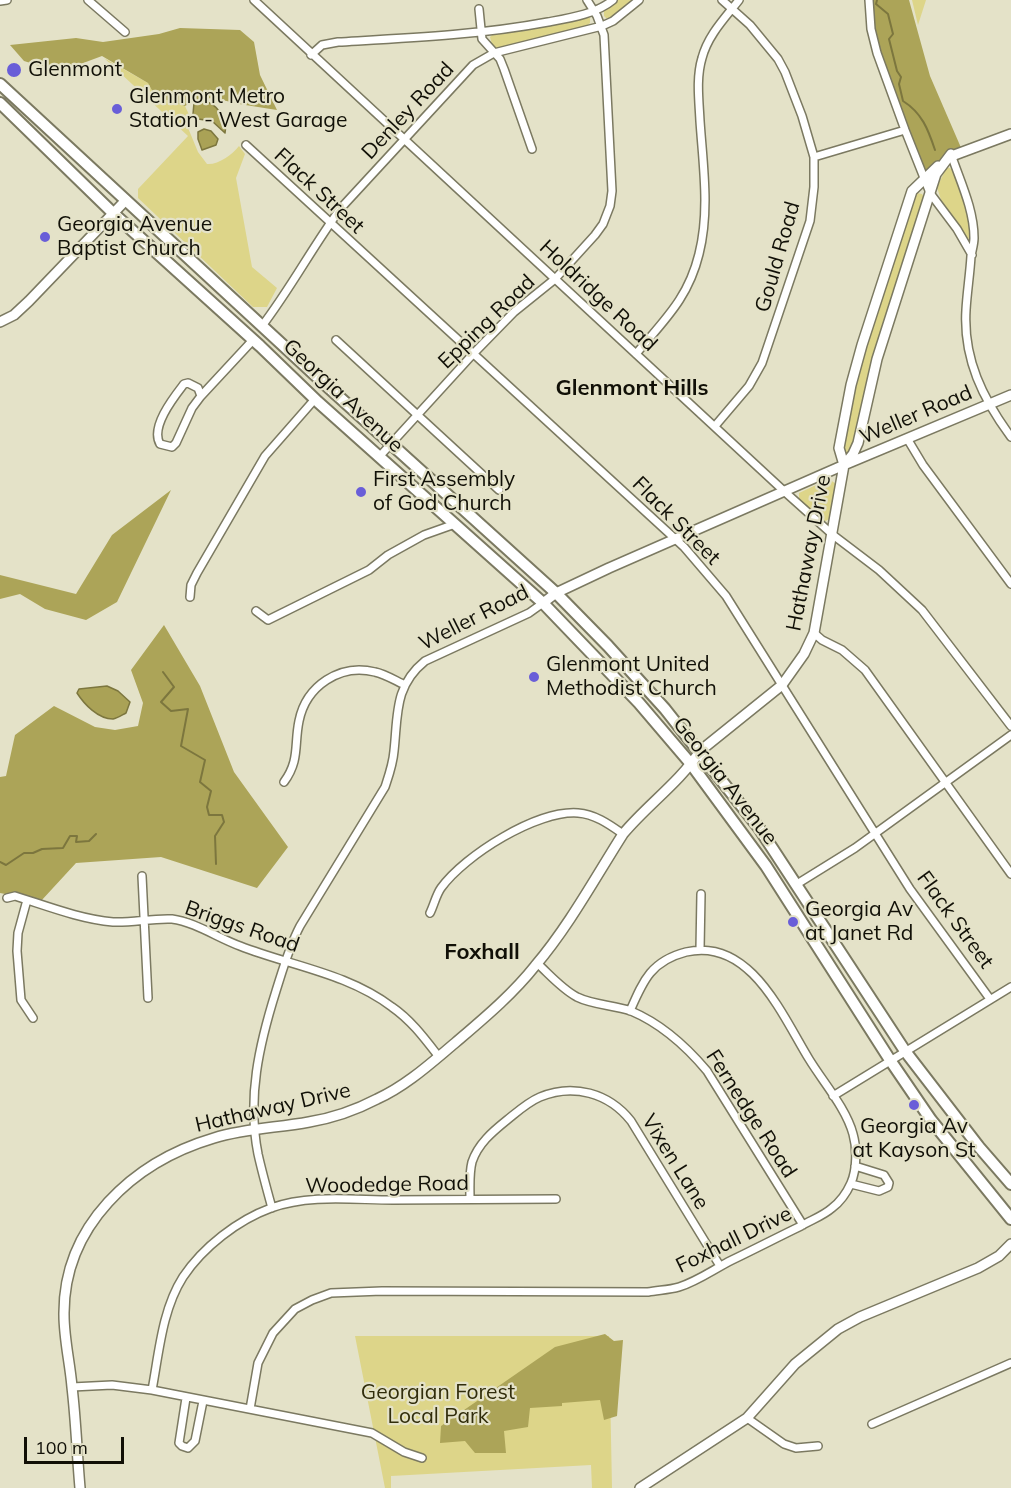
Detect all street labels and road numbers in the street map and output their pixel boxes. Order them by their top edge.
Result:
street label: Denley Road [357,57,459,165]
street label: Flack Street [269,143,369,239]
street label: Gould Road [750,199,806,315]
street label: Holdridge Road [534,235,662,357]
street label: Epping Road [433,270,541,374]
street label: Georgia Avenue [278,334,408,458]
street label: Weller Road [856,380,976,450]
street label: Flack Street [627,472,725,570]
street label: Hathaway Drive [781,473,837,633]
street label: Weller Road [415,580,533,656]
street label: Georgia Avenue [667,712,783,850]
street label: Flack Street [911,866,999,974]
street label: Briggs Road [181,896,303,958]
street label: Fernedge Road [700,1045,802,1183]
street label: Hathaway Drive [193,1078,353,1138]
street label: Vixen Lane [636,1110,714,1214]
street label: Woodedge Road [305,1171,469,1199]
street label: Foxhall Drive [672,1201,796,1279]

